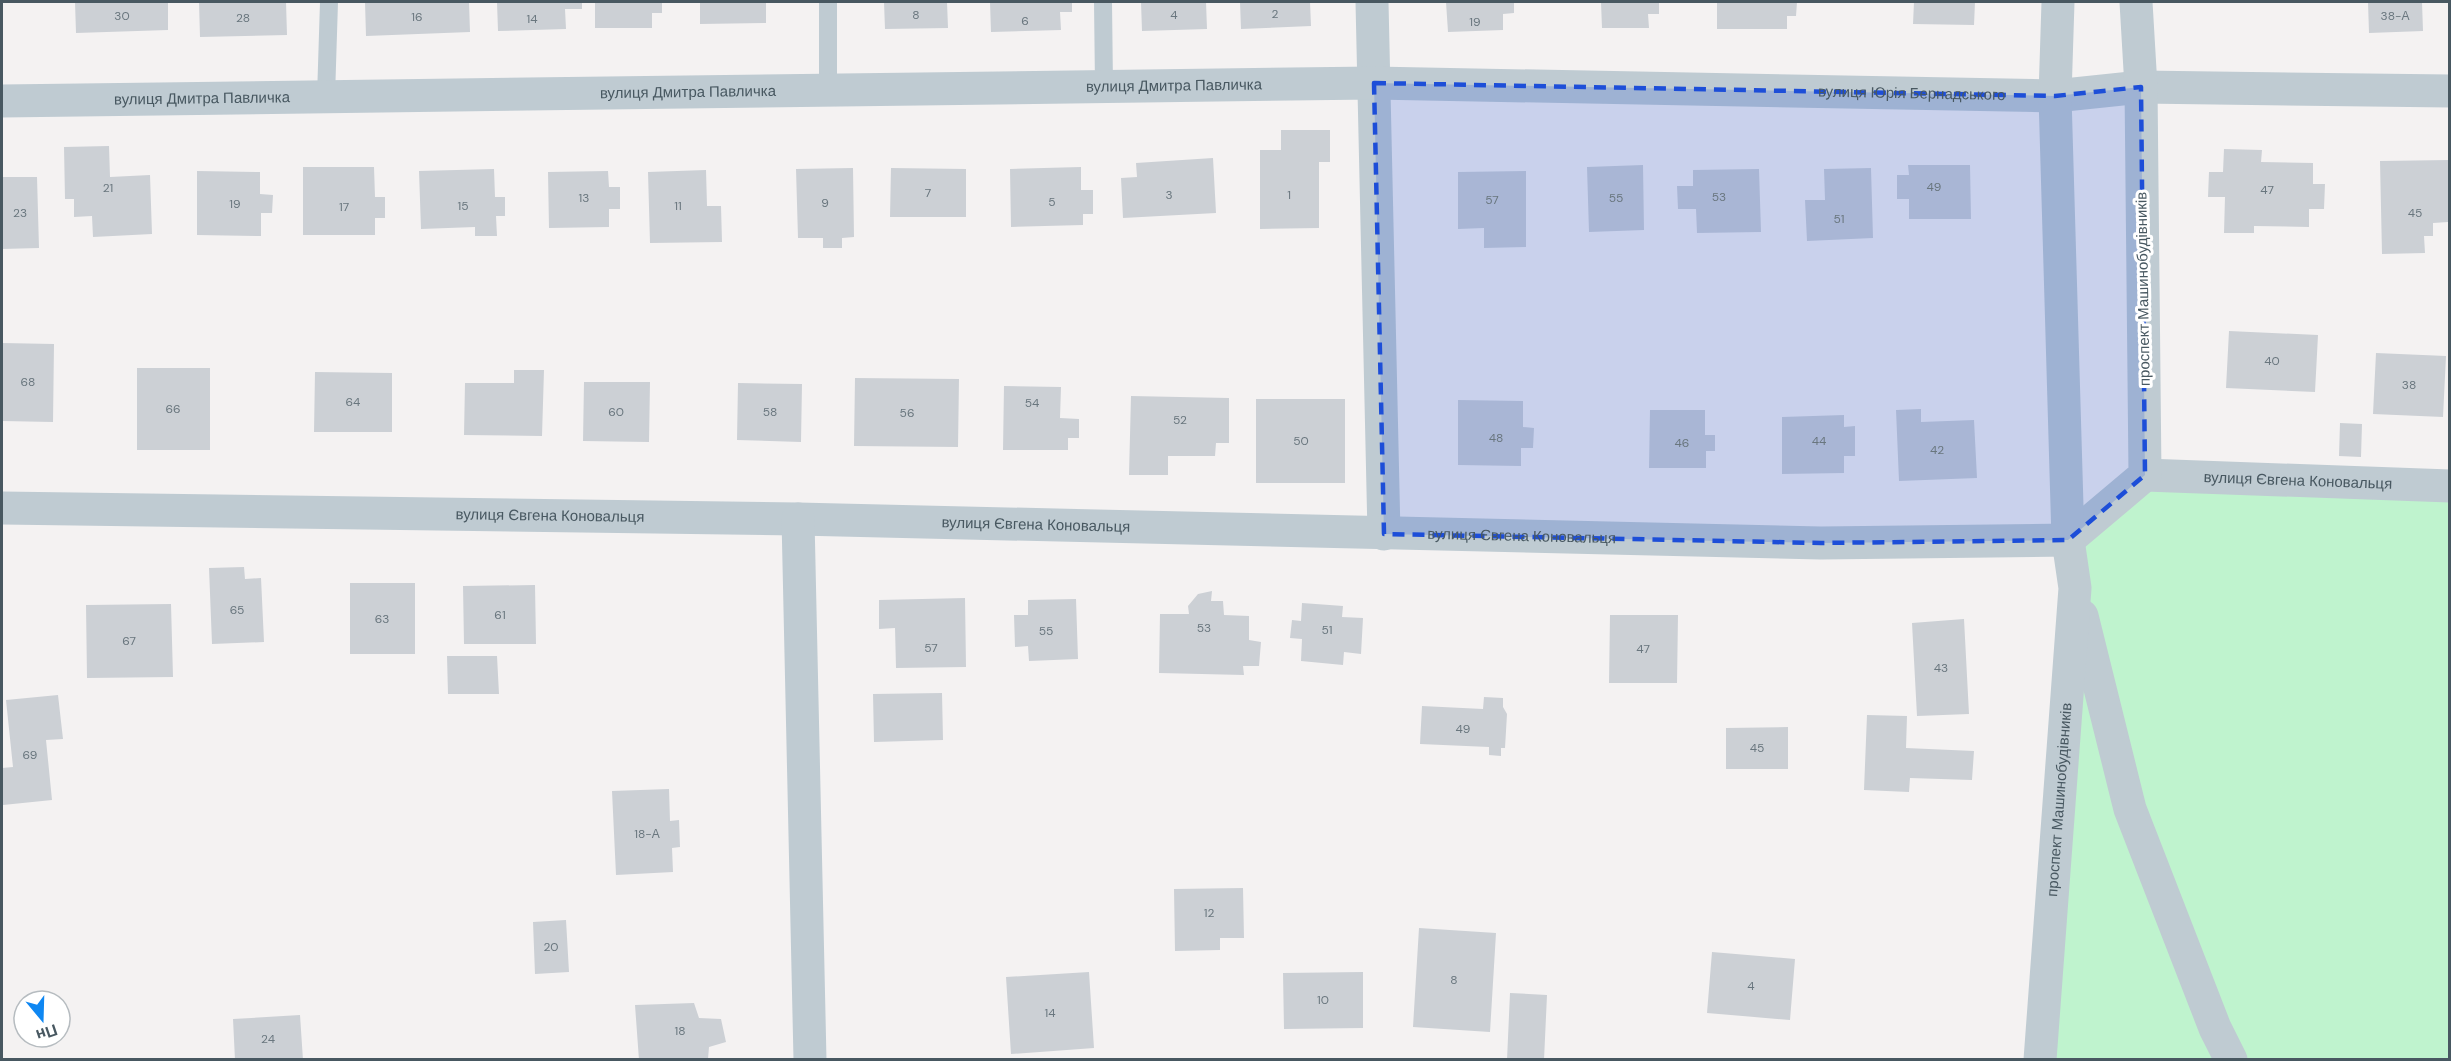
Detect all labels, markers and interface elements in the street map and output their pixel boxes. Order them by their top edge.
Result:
house number: 2 [1272,6,1279,22]
house number: 8 [912,7,920,23]
house number: 4 [1170,7,1178,23]
house number: 30 [114,8,130,24]
house number: 38-А [2381,8,2409,24]
house number: 16 [411,9,423,25]
house number: 28 [236,10,250,26]
house number: 14 [526,11,538,27]
house number: 6 [1021,13,1029,29]
house number: 19 [1469,14,1481,30]
street label: вулиця Дмитра Павличка [1086,74,1263,97]
street label: вулиця Дмитра Павличка [600,81,777,103]
street label: вулиця Юрія Бернадського [1818,81,2006,105]
street label: вулиця Дмитра Павличка [114,87,291,110]
house number: 49 [1927,179,1941,195]
house number: 21 [103,180,113,196]
house number: 47 [2260,182,2274,198]
house number: 7 [925,185,931,201]
house number: 3 [1165,187,1173,203]
house number: 1 [1287,187,1291,203]
house number: 53 [1712,189,1726,205]
house number: 13 [579,190,589,206]
house number: 55 [1609,190,1623,206]
house number: 57 [1485,192,1499,208]
street label: проспект Машинобудівників [2131,192,2155,386]
house number: 5 [1048,194,1056,210]
house number: 9 [821,195,829,211]
house number: 19 [229,196,241,212]
house number: 15 [457,198,469,214]
house number: 11 [674,198,682,214]
house number: 17 [339,199,349,215]
house number: 23 [13,205,27,221]
house number: 45 [2408,205,2422,221]
house number: 51 [1833,211,1845,227]
house number: 40 [2264,353,2280,369]
house number: 68 [21,374,35,390]
house number: 38 [2402,377,2416,393]
house number: 64 [346,394,360,410]
house number: 54 [1025,395,1039,411]
house number: 66 [165,401,181,417]
house number: 60 [608,404,624,420]
house number: 58 [763,404,777,420]
house number: 56 [900,405,914,421]
house number: 52 [1173,412,1187,428]
house number: 48 [1489,430,1503,446]
house number: 50 [1293,433,1309,449]
house number: 44 [1812,433,1826,449]
house number: 46 [1675,435,1689,451]
house number: 42 [1930,442,1944,458]
street label: вулиця Євгена Коновальця [2203,467,2393,494]
street label: вулиця Євгена Коновальця [455,504,644,527]
street label: вулиця Євгена Коновальця [941,512,1130,537]
street label: вулиця Євгена Коновальця [1427,524,1616,548]
house number: 65 [230,602,244,618]
house number: 61 [494,607,506,623]
house number: 63 [375,611,389,627]
house number: 53 [1197,620,1211,636]
house number: 51 [1321,622,1333,638]
house number: 55 [1039,623,1053,639]
house number: 67 [122,633,136,649]
house number: 57 [924,640,938,656]
house number: 47 [1636,641,1650,657]
house number: 43 [1934,660,1948,676]
street label: проспект Машинобудівників [2042,702,2076,897]
house number: 49 [1456,721,1470,737]
house number: 45 [1750,740,1764,756]
house number: 69 [23,747,37,763]
house number: 18-А [634,826,660,842]
house number: 12 [1204,905,1214,921]
house number: 20 [543,939,559,955]
house number: 8 [1450,972,1458,988]
house number: 4 [1747,978,1755,994]
north arrow [12,989,72,1049]
house number: 10 [1317,992,1329,1008]
house number: 14 [1044,1005,1056,1021]
text: Пн [33,1019,60,1046]
house number: 18 [674,1023,686,1039]
house number: 24 [261,1031,275,1047]

